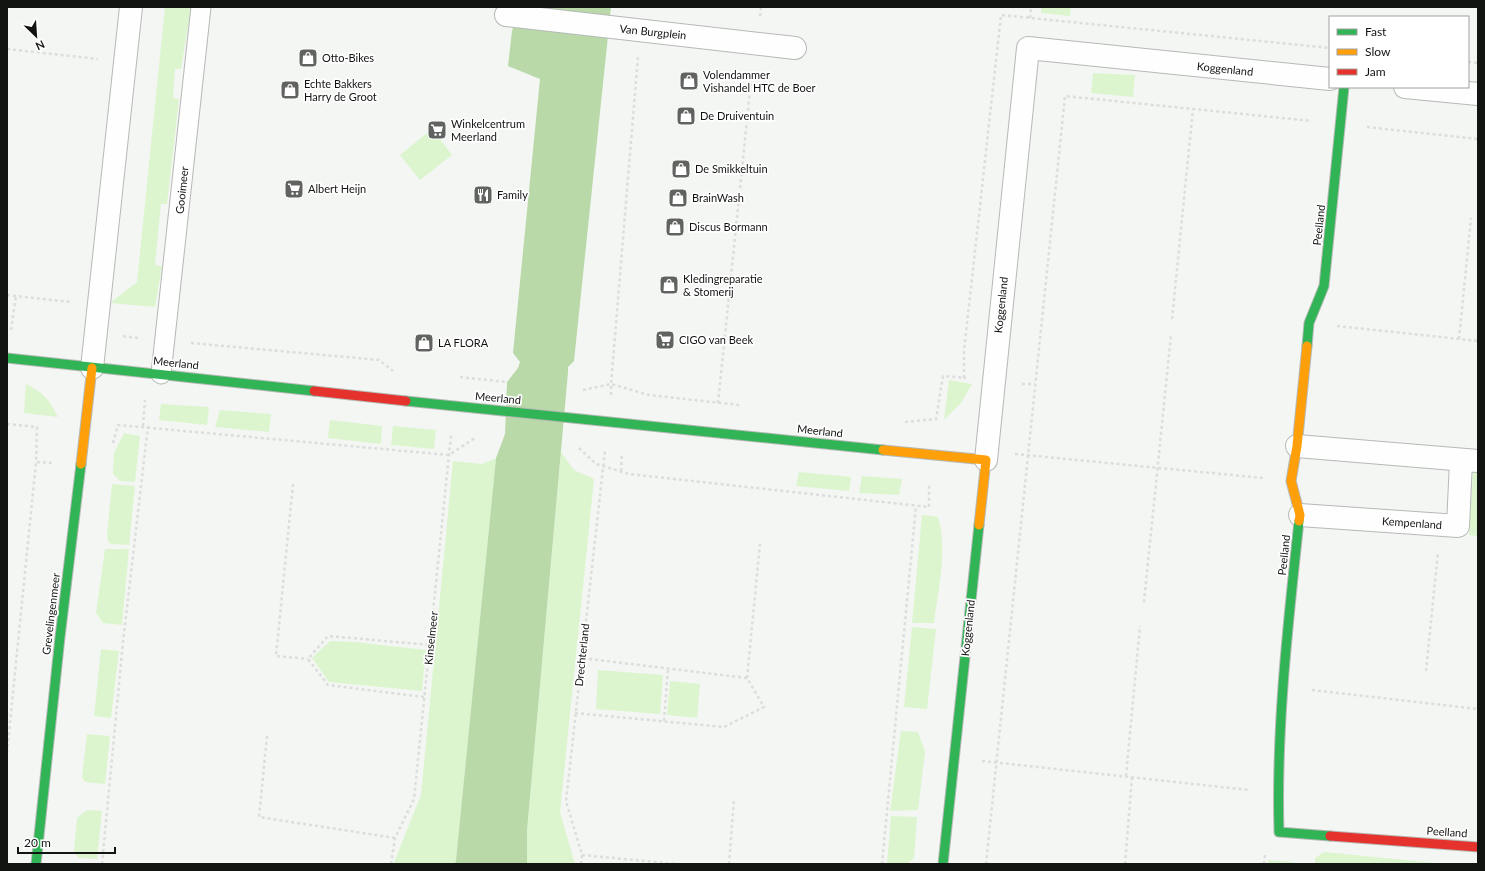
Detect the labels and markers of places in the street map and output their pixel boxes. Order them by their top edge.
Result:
shop icon: Otto-Bikes [297,47,319,69]
place label: Otto-Bikes [322,51,374,64]
place label: Volendammer Vishandel HTC de Boer [703,68,816,94]
shop icon: Volendammer Vishandel HTC de Boer [678,70,700,92]
place label: Echte Bakkers Harry de Groot [304,77,377,103]
shop icon: Echte Bakkers Harry de Groot [279,79,301,101]
shop icon: De Druiventuin [675,105,697,127]
place label: De Druiventuin [700,109,774,122]
place label: Winkelcentrum Meerland [451,117,525,143]
supermarket icon: Winkelcentrum Meerland [426,119,448,141]
shop icon: De Smikkeltuin [670,158,692,180]
place label: De Smikkeltuin [695,162,768,175]
supermarket icon: Albert Heijn [283,178,305,200]
place label: Albert Heijn [308,182,366,195]
restaurant icon: Family [472,184,494,206]
shop icon: BrainWash [667,187,689,209]
place label: Family [497,188,528,201]
place label: BrainWash [692,191,744,204]
shop icon: Discus Bormann [664,216,686,238]
place label: Discus Bormann [689,220,768,233]
place label: Kledingreparatie & Stomerij [683,272,763,298]
shop icon: Kledingreparatie & Stomerij [658,274,680,296]
supermarket icon: CIGO van Beek [654,329,676,351]
shop icon: LA FLORA [413,332,435,354]
place label: CIGO van Beek [679,333,753,346]
place label: LA FLORA [438,336,489,349]

